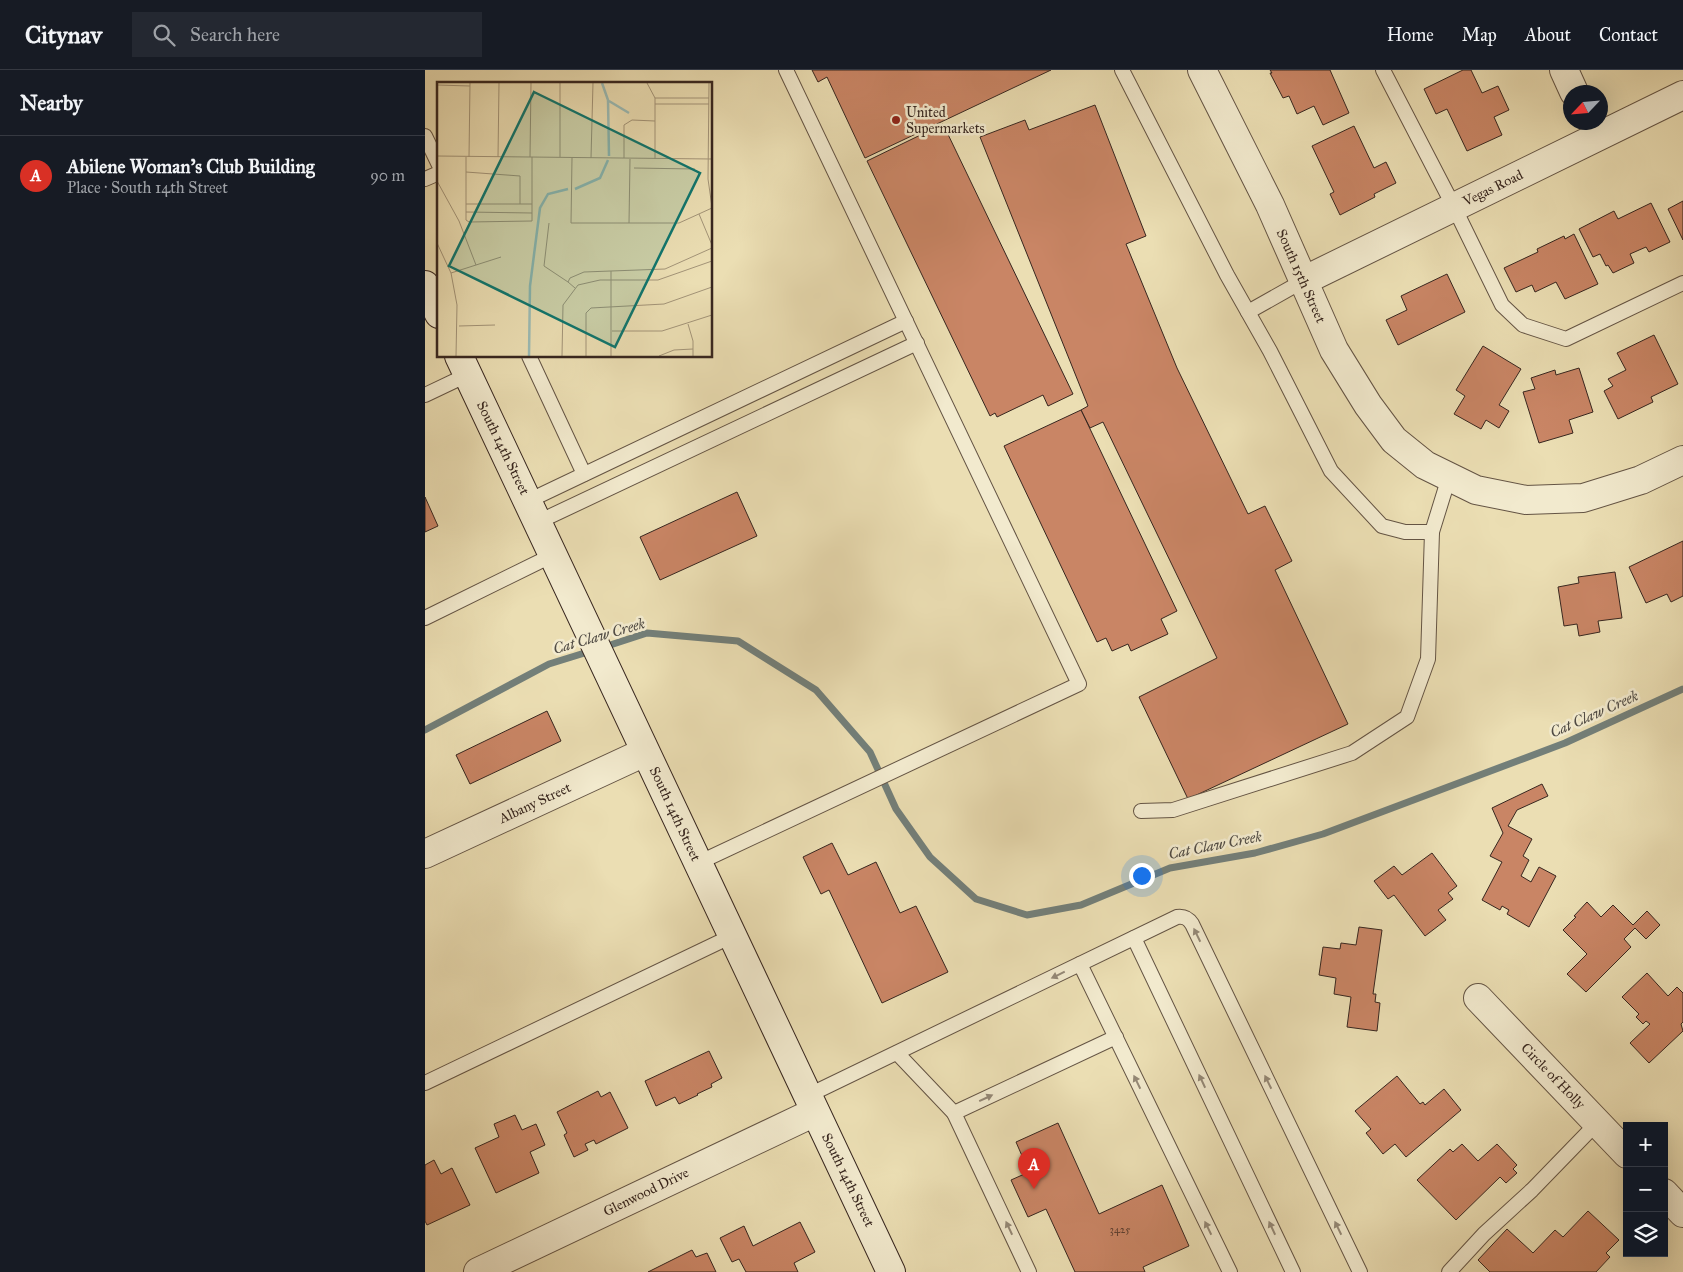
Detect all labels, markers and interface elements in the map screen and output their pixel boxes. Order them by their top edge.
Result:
search box [132,12,482,57]
text: Citynav [25,20,102,50]
icon: search [150,21,178,49]
text: Search here [190,23,280,46]
text: Home [1387,24,1434,46]
text: Map [1462,24,1497,46]
text: About [1525,24,1571,46]
text: Contact [1599,24,1658,46]
inset map [437,82,713,358]
north arrow [1563,85,1608,130]
text: Nearby [20,90,83,116]
place label: United Supermarkets [906,104,985,137]
marker: United Supermarkets [890,114,902,126]
text: Abilene Woman's Club Building [67,155,315,178]
text: A [31,166,41,185]
text: 90 m [370,166,405,185]
street label: Vegas Road [1459,166,1526,210]
text: Place · South 14th Street [67,178,228,197]
street label: South 15th Street [1273,226,1329,326]
street label: South 14th Street [473,398,533,498]
water label: Cat Claw Creek [551,614,647,658]
water label: Cat Claw Creek [1547,686,1641,742]
street label: South 14th Street [646,764,704,864]
street label: Albany Street [495,779,574,828]
water label: Cat Claw Creek [1167,827,1264,863]
your location [1129,863,1155,889]
one-way arrow [1193,928,1201,943]
one-way arrow [1051,971,1065,979]
street label: Circle of Holly [1517,1040,1589,1113]
one-way arrow [1198,1074,1206,1088]
one-way arrow [1133,1075,1141,1089]
one-way arrow [1264,1075,1272,1089]
one-way arrow [979,1094,994,1102]
map controls [1623,1122,1668,1257]
button: + [1623,1122,1668,1167]
street label: South 14th Street [818,1130,878,1230]
pin: A [1018,1148,1050,1189]
street label: Glenwood Drive [600,1164,692,1220]
button: − [1623,1167,1668,1212]
button: layers [1623,1212,1668,1257]
one-way arrow [1004,1221,1012,1235]
one-way arrow [1204,1221,1212,1235]
one-way arrow [1268,1221,1276,1235]
one-way arrow [1334,1221,1342,1235]
house number: 3425 [1110,1223,1131,1236]

